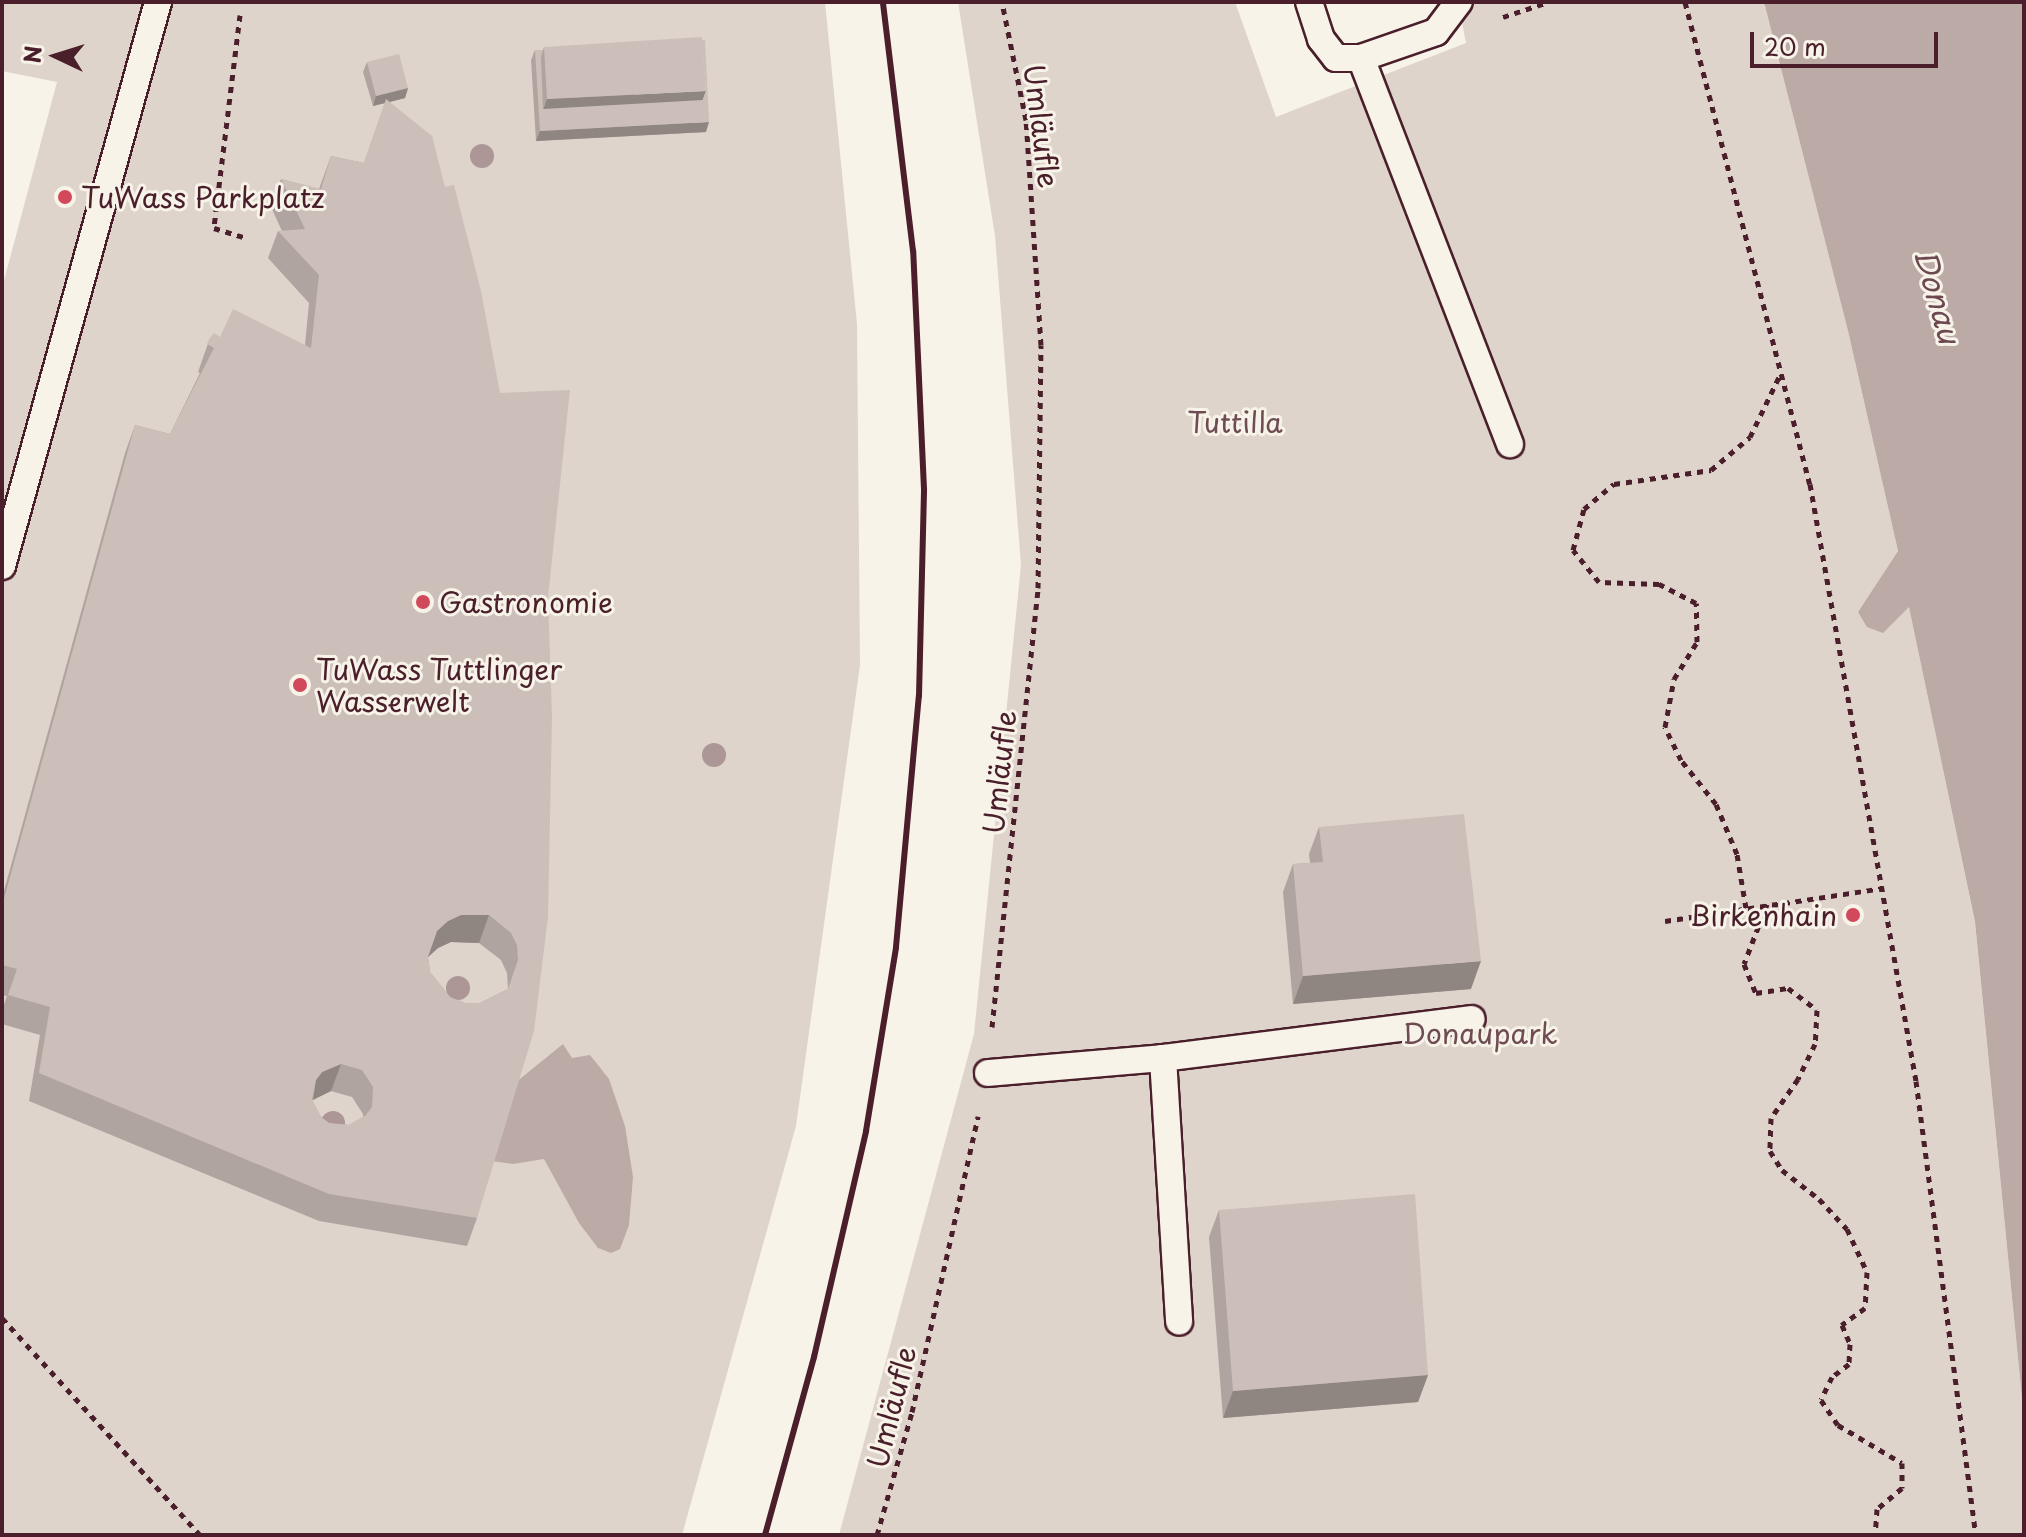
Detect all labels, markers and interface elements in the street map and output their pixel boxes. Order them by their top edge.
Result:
north arrow [16,16,96,96]
scale bar [1754,16,1942,66]
text: 20 m [1764,28,1826,64]
text: N [14,44,49,64]
street label: Umläufle [1018,62,1066,190]
place label: TuWass Parkplatz [81,180,326,214]
marker: TuWass Parkplatz [56,188,74,206]
water label: Donau [1907,245,1969,347]
park label: Tuttilla [1187,405,1283,439]
place label: Gastronomie [439,585,613,619]
marker: Gastronomie [414,593,432,611]
place label: TuWass Tuttlinger Wasserwelt [316,652,562,718]
marker: TuWass Tuttlinger Wasserwelt [291,676,309,694]
street label: Umläufle [976,708,1022,836]
place label: Birkenhain [1690,898,1837,932]
marker: Birkenhain [1844,906,1862,924]
park label: Donaupark [1403,1016,1557,1050]
street label: Umläufle [860,1343,922,1471]

